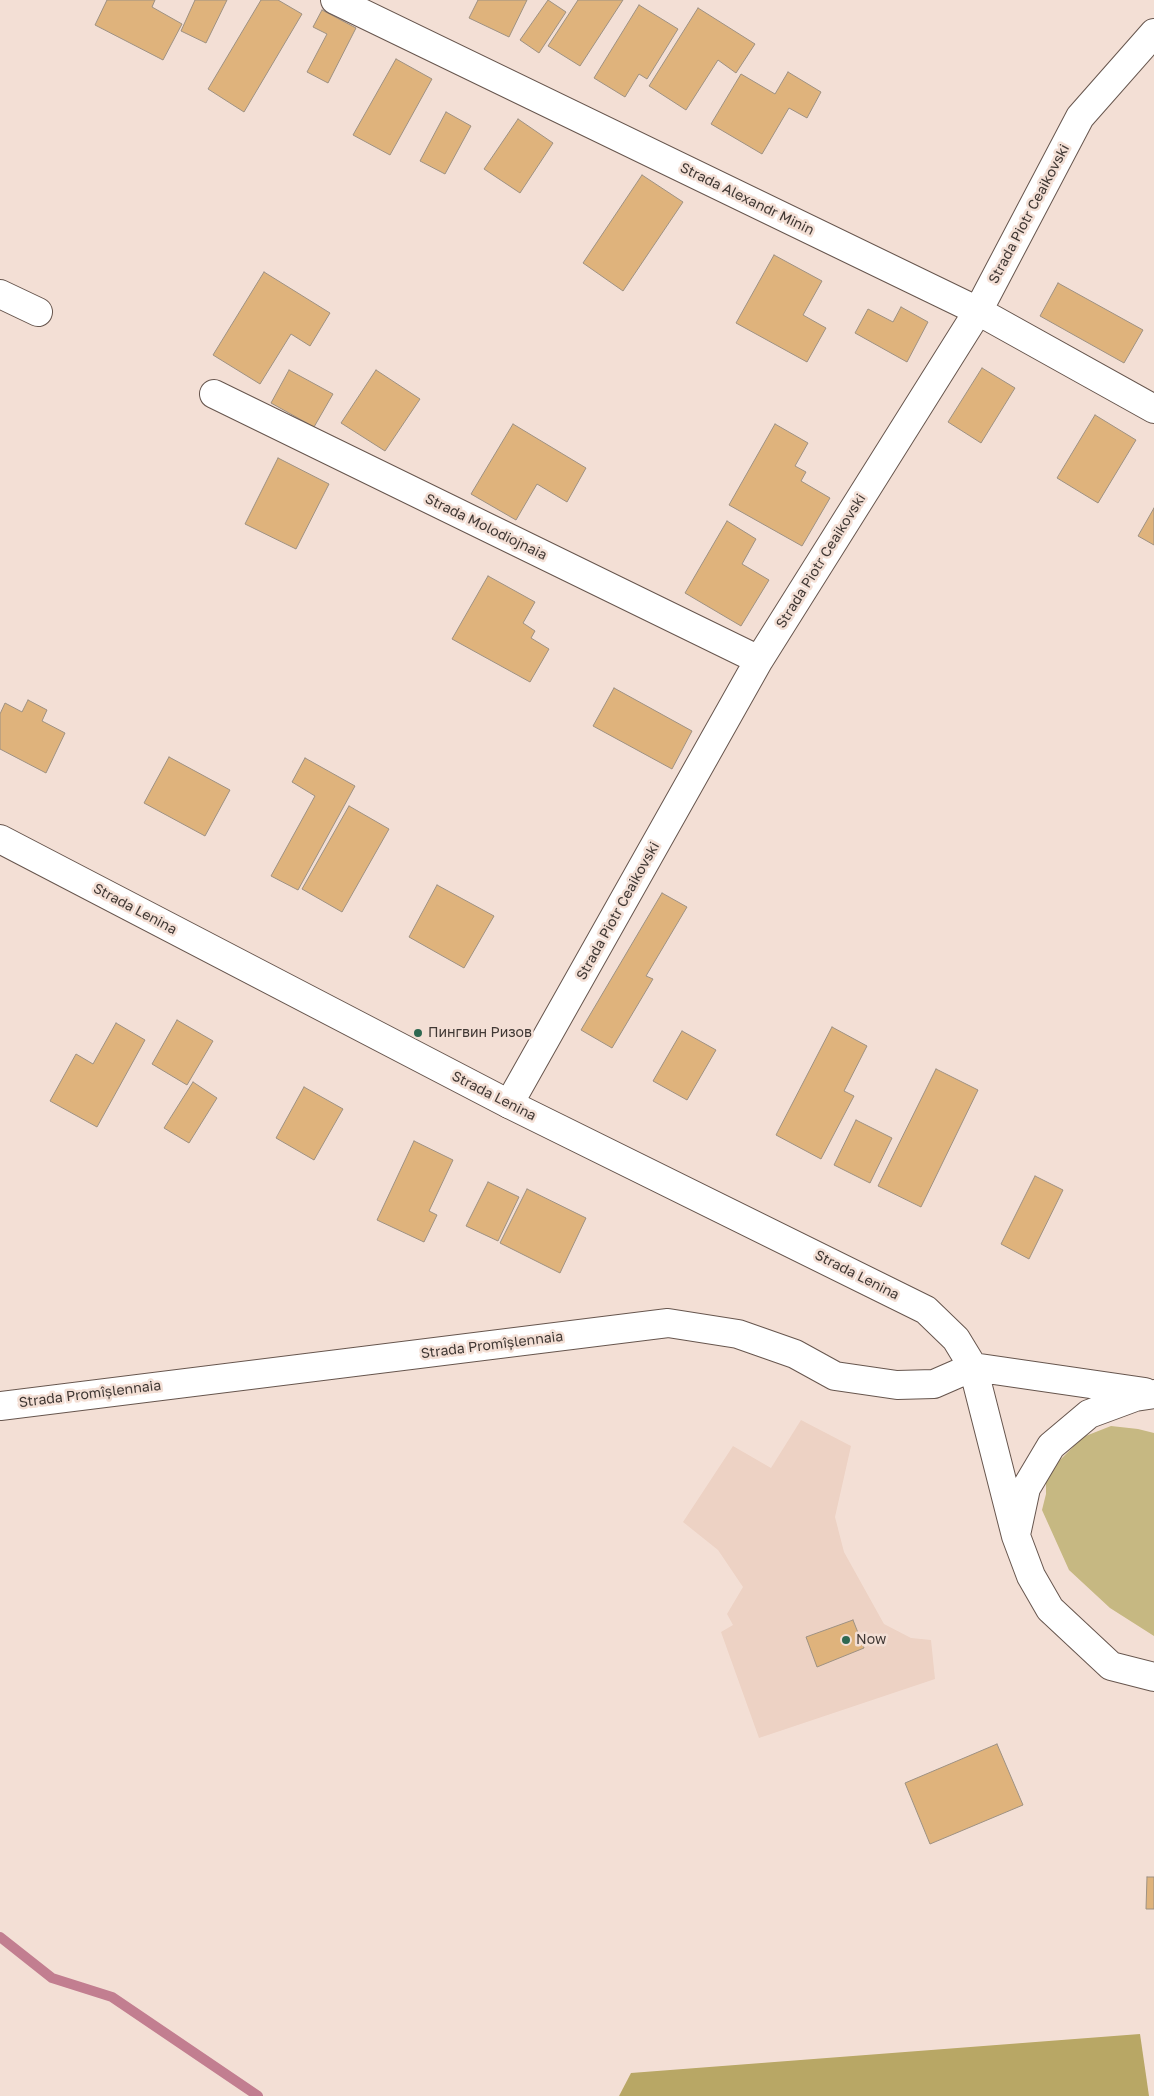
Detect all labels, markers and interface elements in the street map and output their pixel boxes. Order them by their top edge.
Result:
street label: Strada Piotr Ceaikovski [985,141,1073,287]
street label: Strada Alexandr Minin [677,159,817,239]
street label: Strada Molodiojnaia [422,490,550,564]
street label: Strada Piotr Ceaikovski [773,491,869,631]
street label: Strada Piotr Ceaikovski [573,839,663,983]
street label: Strada Lenina [90,880,180,938]
place label: Пингвин Ризов [428,1025,532,1041]
marker: Пингвин Ризов [412,1027,424,1039]
street label: Strada Lenina [449,1068,539,1124]
street label: Strada Lenina [812,1247,902,1303]
street label: Strada Promîșlennaia [420,1328,564,1362]
street label: Strada Promîșlennaia [18,1377,162,1411]
place label: Now [856,1632,886,1648]
marker: Now [840,1634,852,1646]

